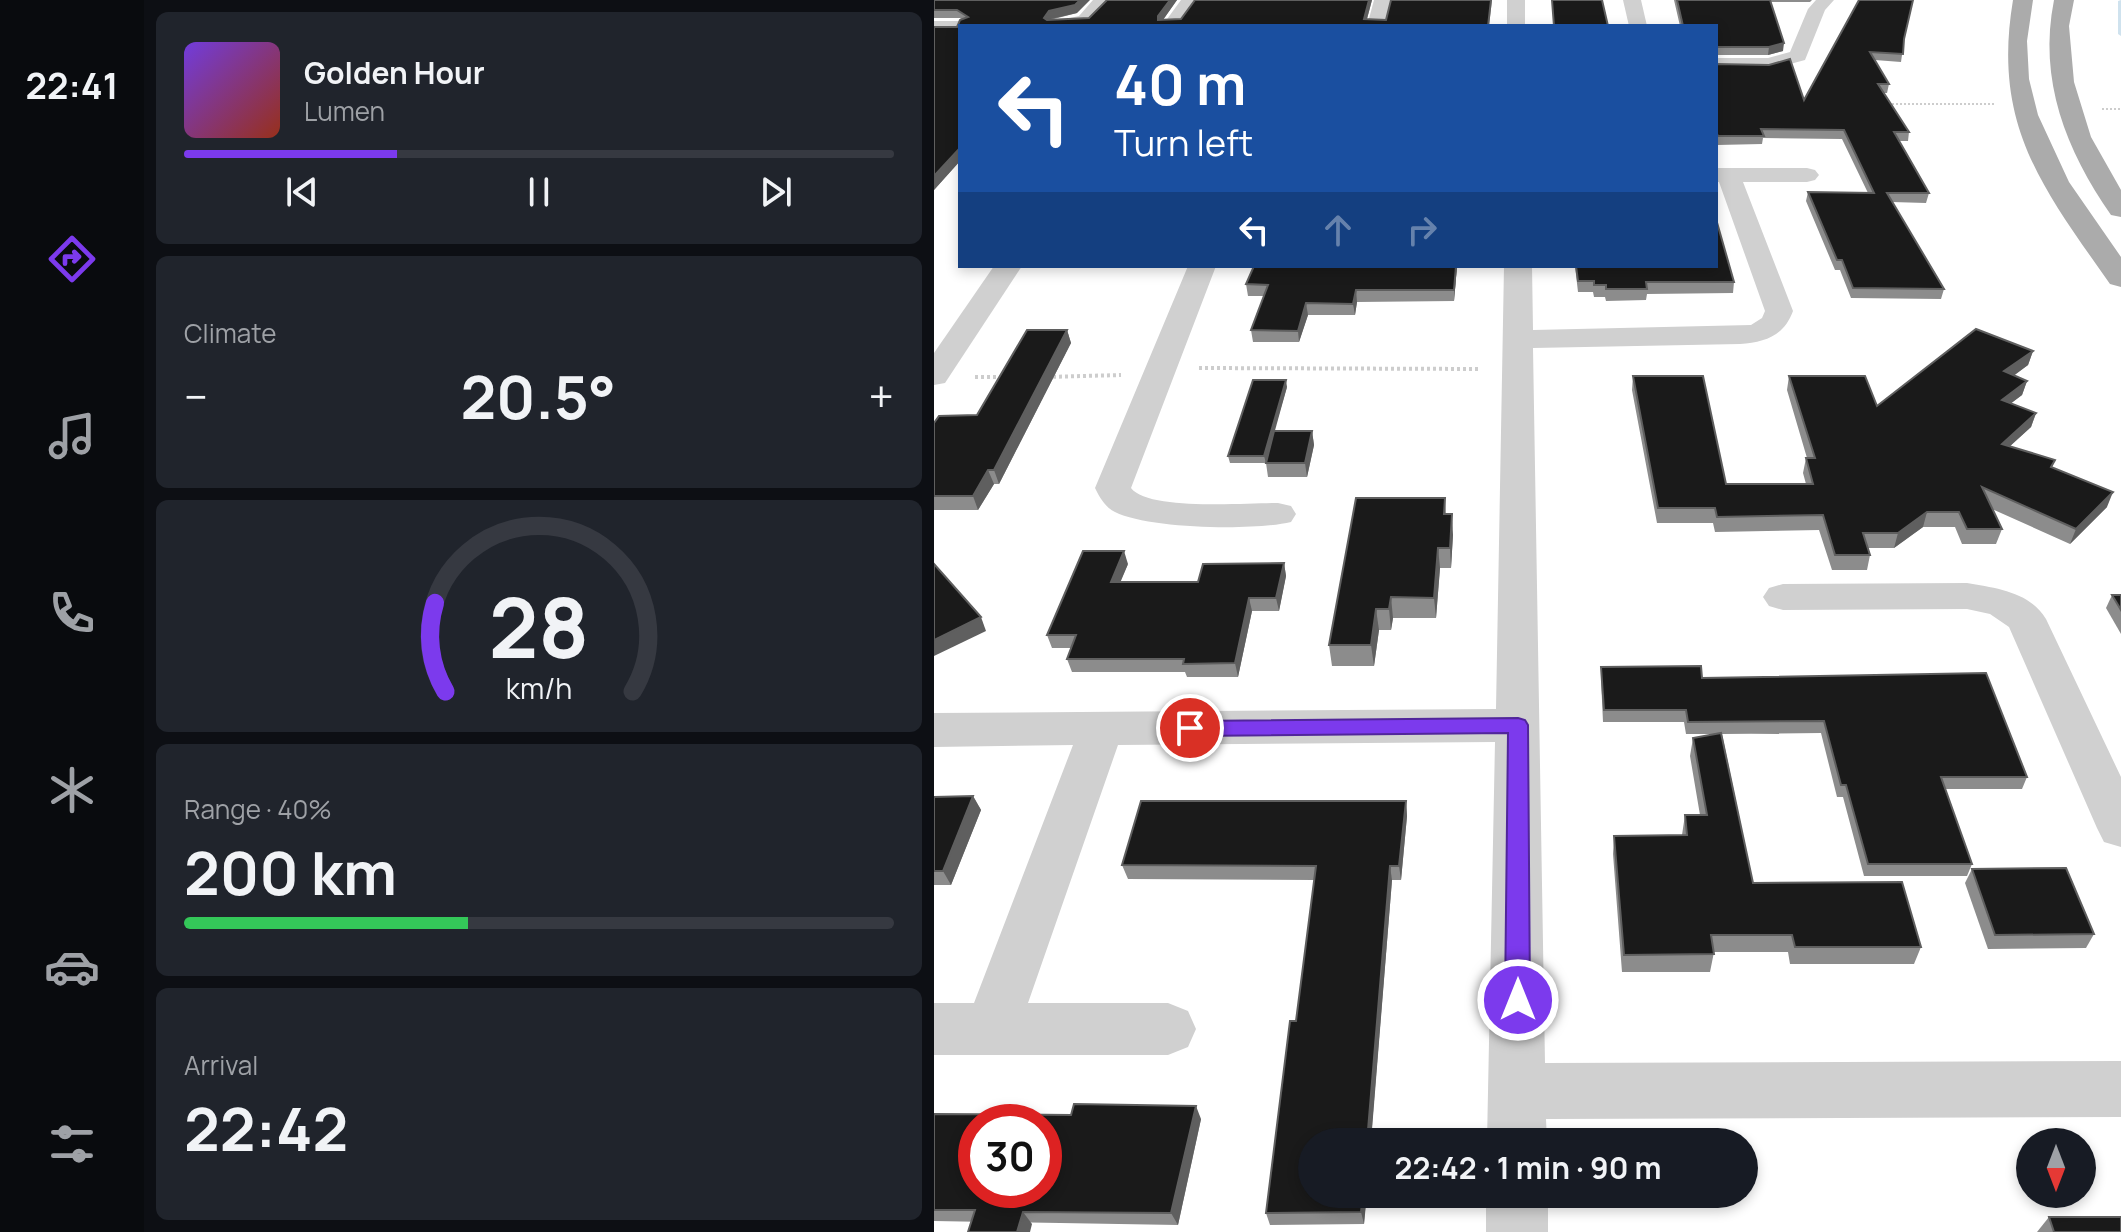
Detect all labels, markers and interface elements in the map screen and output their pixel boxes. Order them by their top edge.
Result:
text: 40 m [1114,45,1246,122]
text: Golden Hour [304,52,485,93]
icon: left [982,56,1086,160]
text: 22:41 [26,61,118,110]
text: Lumen [304,93,385,129]
text: Turn left [1114,118,1253,167]
icon: previous [280,170,324,214]
icon: pause [517,170,561,214]
icon: next [754,170,798,214]
icon: left [1232,208,1276,252]
icon: ahead [1316,208,1360,252]
icon: right [1400,208,1444,252]
icon: directions [44,231,100,287]
text: Climate [184,315,276,351]
text: 20.5° [460,355,616,437]
text: − [184,366,208,426]
text: + [869,366,894,426]
icon: music [44,408,100,464]
text: 28 [489,569,589,683]
icon: phone [44,585,100,641]
text: km/h [506,669,572,708]
pin [1156,694,1224,762]
icon: arrive [1168,706,1212,750]
icon: climate [44,762,100,818]
text: Range · 40% [184,791,332,827]
text: 200 km [184,831,397,913]
icon: car [44,939,100,995]
position arrow [1476,958,1560,1042]
text: Arrival [184,1047,258,1083]
text: 22:42 [184,1087,348,1169]
speed limit sign: 30 [958,1104,1062,1208]
icon: filters [44,1116,100,1172]
north arrow [2016,1128,2096,1208]
map controls [2016,1128,2096,1208]
text: 22:42 · 1 min · 90 m [1395,1147,1661,1188]

